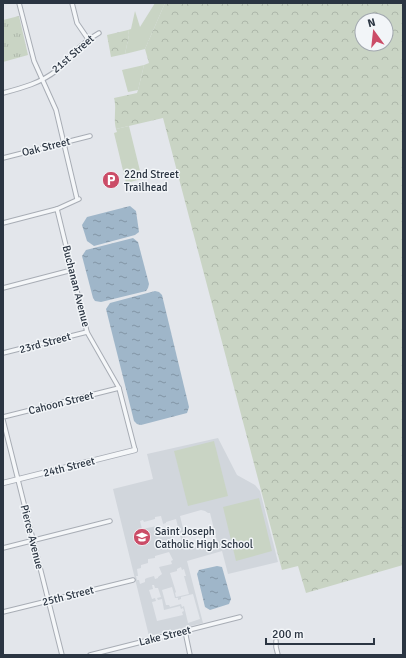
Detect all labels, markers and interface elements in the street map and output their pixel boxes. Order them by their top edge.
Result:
north arrow [354,12,394,52]
text: N [366,16,377,30]
street label: 21st Street [49,32,97,76]
street label: Oak Street [21,135,72,159]
place label: 22nd Street Trailhead [124,168,179,194]
parking icon: 22nd Street Trailhead [101,170,121,190]
street label: Buchanan Avenue [60,244,92,328]
street label: 23rd Street [18,330,72,356]
street label: Cahoon Street [27,389,95,417]
street label: 24th Street [42,454,96,480]
street label: Pierce Avenue [18,503,46,571]
place label: Saint Joseph Catholic High School [155,525,253,551]
school or university icon: Saint Joseph Catholic High School [132,527,152,547]
street label: 25th Street [41,583,95,609]
scale bar [266,620,374,646]
street label: Lake Street [138,623,192,649]
text: 200 m [272,627,304,642]

